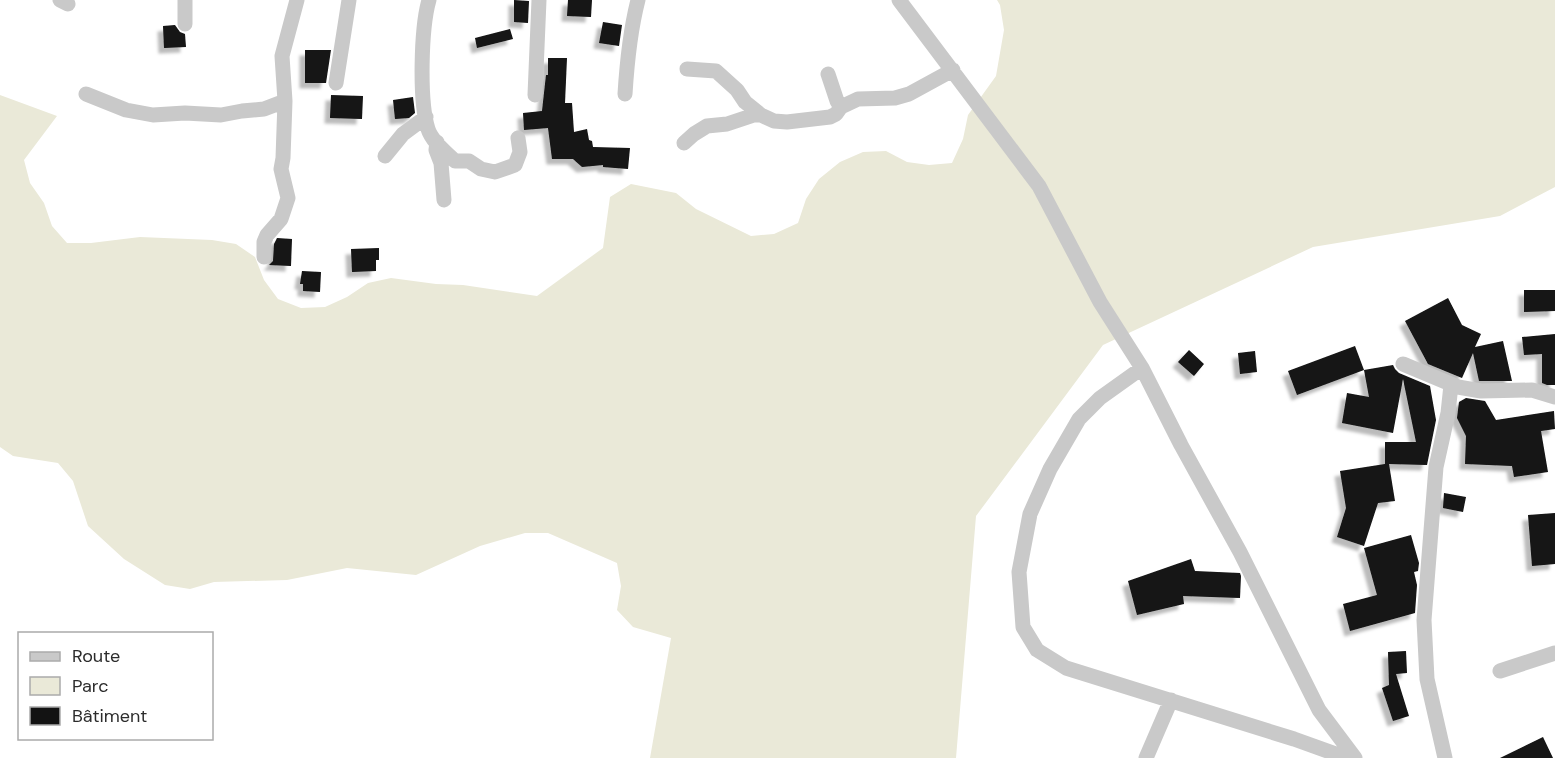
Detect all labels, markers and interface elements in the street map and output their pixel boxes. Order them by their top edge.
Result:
legend [18,632,213,740]
text: Route [72,644,120,668]
text: Parc [72,674,108,698]
text: Bâtiment [72,704,147,728]

